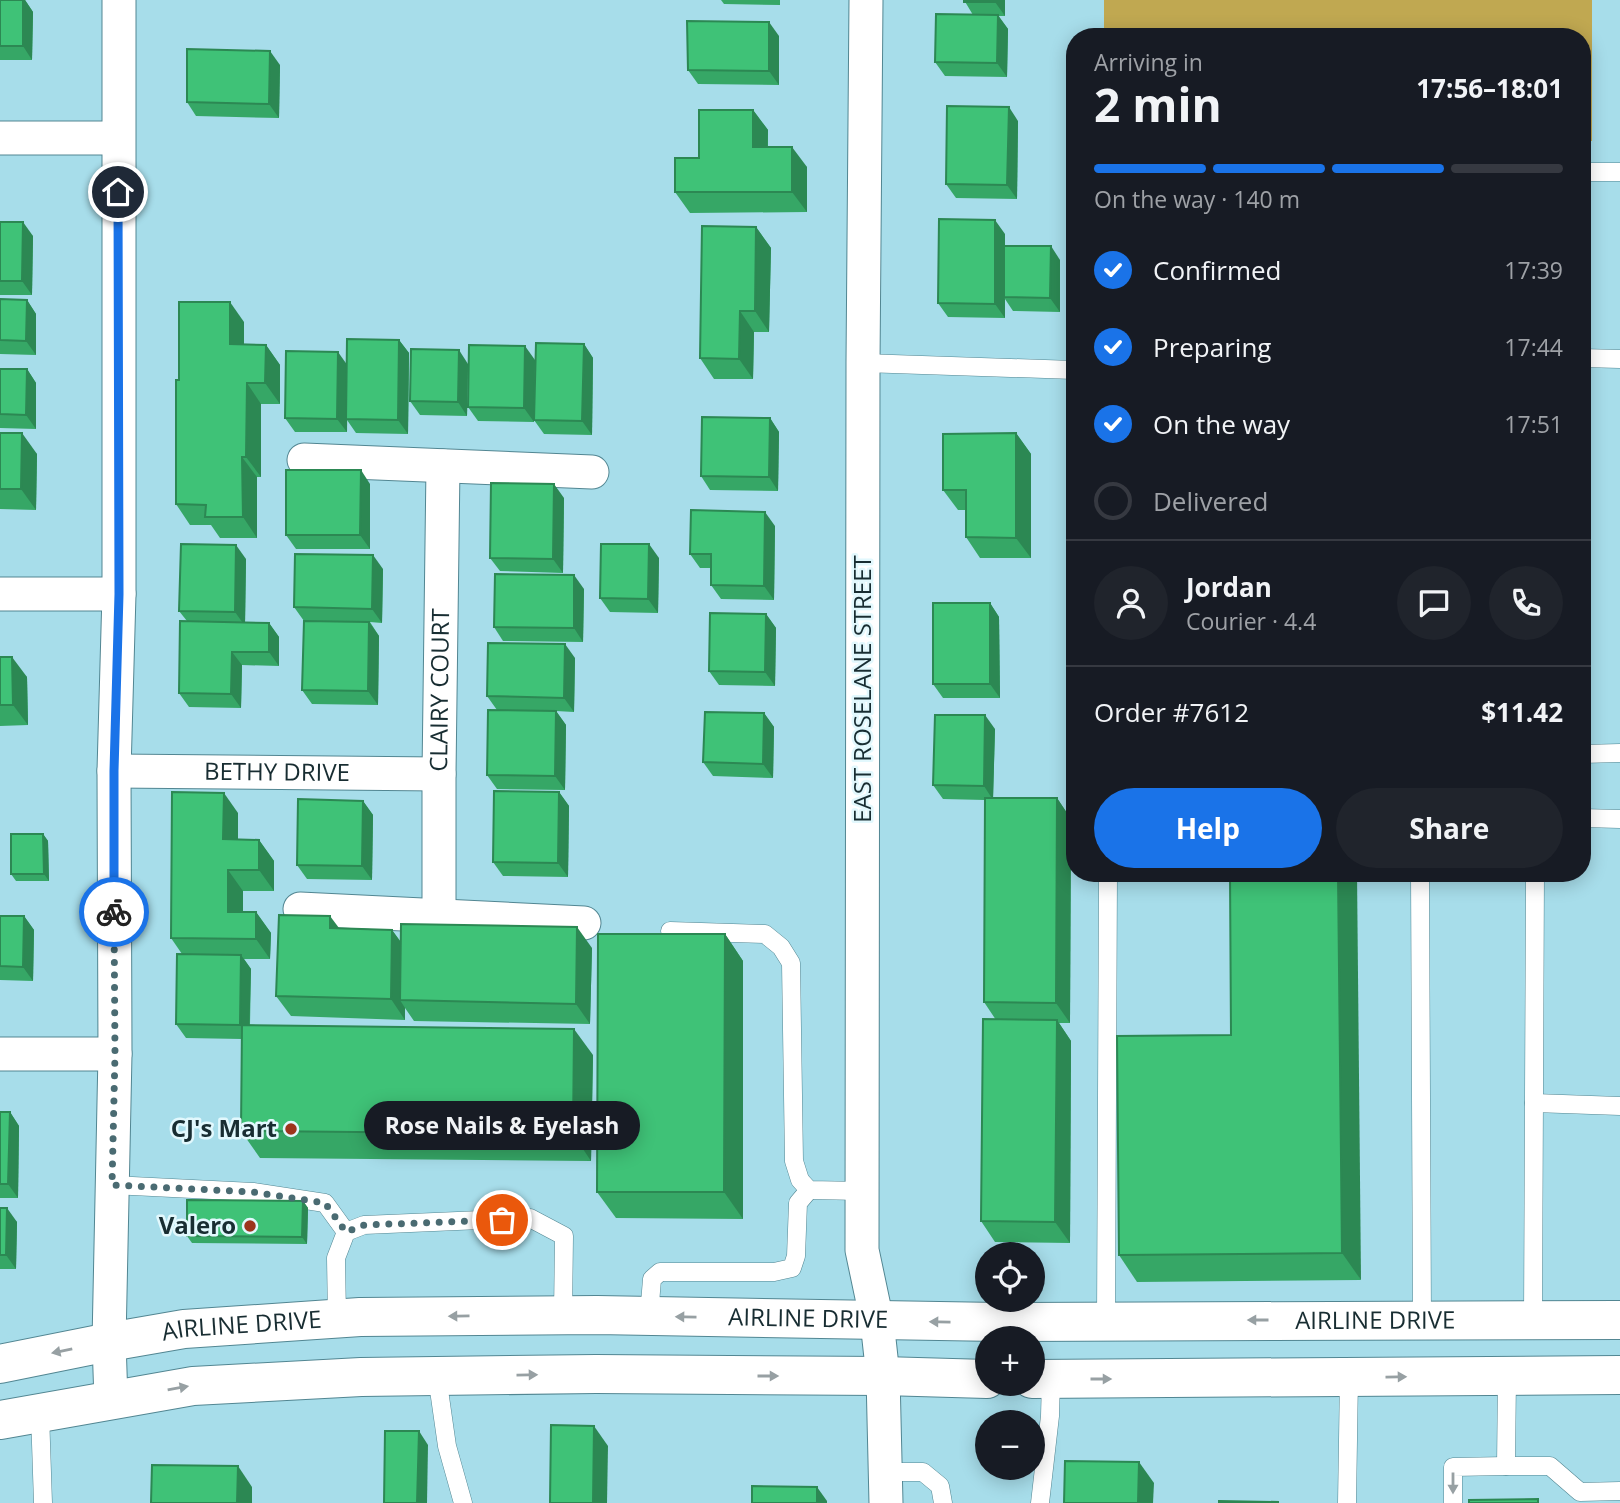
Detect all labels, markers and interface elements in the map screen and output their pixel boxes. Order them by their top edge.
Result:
text: Arriving in [1094,46,1203,78]
text: 17:56–18:01 [1416,70,1563,106]
text: 2 min [1094,73,1222,135]
pin [88,162,148,222]
icon: home [99,173,137,211]
text: On the way · 140 m [1094,183,1300,215]
icon: check [1094,251,1132,289]
text: Confirmed [1153,252,1281,288]
text: 17:39 [1504,254,1563,286]
icon: check [1094,328,1132,366]
text: Preparing [1153,329,1271,365]
text: 17:44 [1504,331,1563,363]
icon: check [1094,405,1132,443]
text: On the way [1153,406,1290,442]
text: 17:51 [1504,408,1563,440]
text: Delivered [1153,483,1268,519]
street label: EAST ROSELANE STREET [845,555,878,823]
button: person [1094,566,1168,640]
button: chat [1397,566,1471,640]
button: phone [1489,566,1563,640]
text: Jordan [1186,569,1272,605]
text: Courier · 4.4 [1186,605,1316,637]
street label: CLAIRY COURT [421,608,456,772]
text: Order #7612 [1094,694,1249,730]
text: $11.42 [1481,694,1563,730]
street label: BETHY DRIVE [204,754,350,788]
button: Help [1094,788,1322,868]
button: Share [1336,788,1563,868]
courier [79,877,149,947]
icon: bike [95,893,133,931]
callout: Rose Nails & Eyelash [364,1101,640,1150]
text: Rose Nails & Eyelash [385,1109,619,1141]
place label: CJ's Mart [171,1111,277,1144]
marker: CJ's Mart [283,1121,299,1137]
pin [472,1190,532,1250]
icon: bag [483,1201,521,1239]
place label: Valero [159,1208,236,1241]
marker: Valero [242,1218,258,1234]
map controls [975,1242,1045,1480]
button: locate [975,1242,1045,1312]
street label: AIRLINE DRIVE [728,1299,889,1335]
street label: AIRLINE DRIVE [159,1302,322,1348]
street label: AIRLINE DRIVE [1295,1303,1455,1336]
one-way arrow [448,1310,470,1322]
one-way arrow [675,1311,697,1323]
one-way arrow [1247,1315,1269,1326]
one-way arrow [929,1316,951,1327]
button: + [975,1326,1045,1396]
one-way arrow [51,1346,73,1357]
one-way arrow [517,1369,539,1381]
one-way arrow [757,1370,779,1381]
one-way arrow [1385,1371,1407,1383]
one-way arrow [1090,1373,1112,1385]
one-way arrow [167,1382,189,1393]
button: − [975,1410,1045,1480]
one-way arrow [1447,1472,1459,1494]

